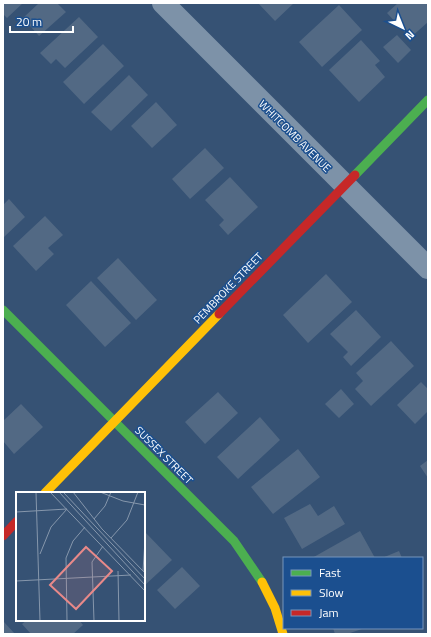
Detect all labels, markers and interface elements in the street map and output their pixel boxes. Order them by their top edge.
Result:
scale bar [10,8,73,34]
north arrow [383,8,423,48]
text: 20 m [16,12,42,31]
text: N [402,27,418,44]
street label: WHITCOMB AVENUE [255,96,335,176]
street label: PEMBROKE STREET [190,249,267,327]
street label: SUSSEX STREET [131,422,197,488]
inset map [16,492,145,621]
legend [283,557,423,629]
text: Fast [319,563,342,582]
text: Slow [319,583,344,602]
text: Jam [319,603,339,622]

